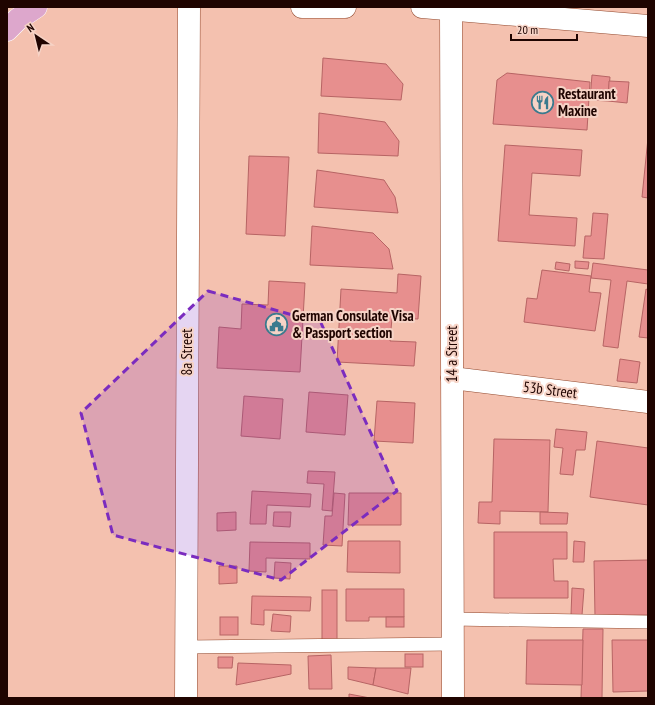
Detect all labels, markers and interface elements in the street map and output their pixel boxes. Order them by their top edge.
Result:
north arrow [16,16,56,56]
scale bar [511,16,577,42]
text: N [24,20,37,35]
text: 20 m [517,22,538,37]
place label: Restaurant Maxine [558,84,616,120]
restaurant icon: Restaurant Maxine [529,90,555,116]
place label: German Consulate Visa & Passport section [292,306,414,342]
public building icon: German Consulate Visa & Passport section [263,312,289,338]
street label: 14 a Street [442,326,461,382]
street label: 8a Street [177,329,196,375]
street label: 53b Street [522,377,578,402]

